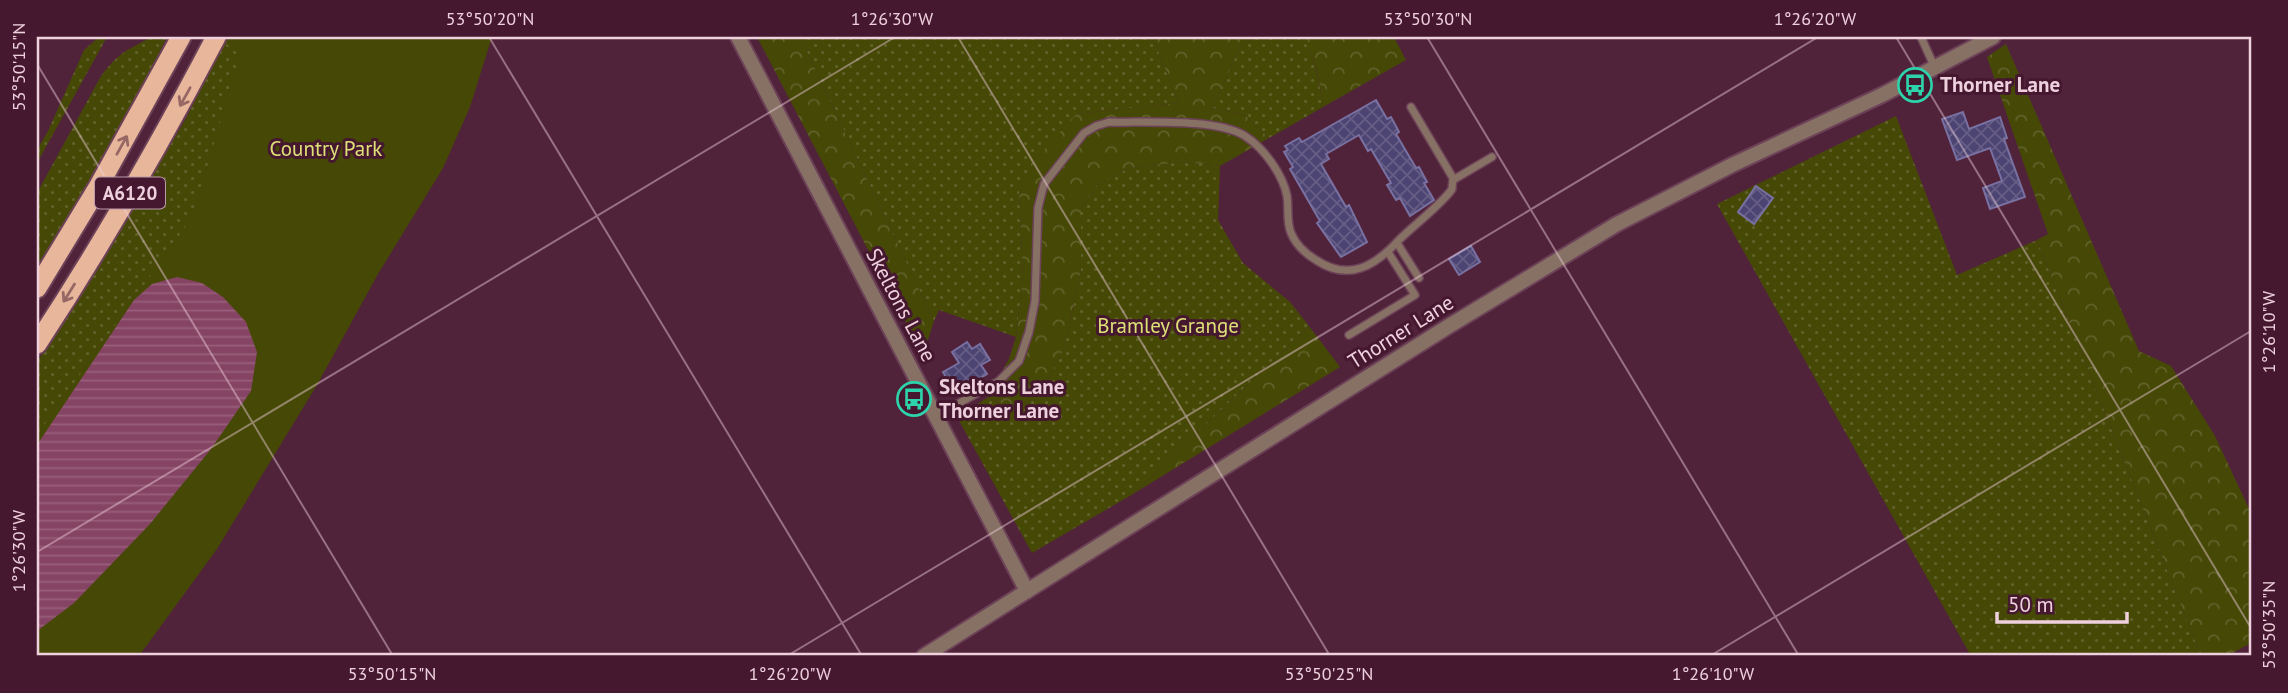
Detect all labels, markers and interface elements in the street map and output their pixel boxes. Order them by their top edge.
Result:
text: 53°50'20"N [446,7,534,30]
text: 1°26'30"W [851,7,933,30]
text: 53°50'30"N [1384,7,1472,30]
text: 1°26'20"W [1774,7,1856,30]
text: 53°50'15"N [7,23,30,111]
bus stop icon: Thorner Lane [1896,66,1934,104]
place label: Thorner Lane [1940,71,2060,98]
one-way arrow [177,86,191,107]
park label: Country Park [270,135,382,162]
one-way arrow [115,136,129,156]
road number: A6120 [95,178,165,209]
street label: Skeltons Lane [860,243,943,366]
one-way arrow [62,283,76,303]
street label: Thorner Lane [1343,288,1459,375]
text: 1°26'10"W [2257,291,2280,373]
park label: Bramley Grange [1097,312,1239,339]
place label: Skeltons Lane Thorner Lane [939,373,1064,424]
bus stop icon: Skeltons Lane Thorner Lane [895,380,933,418]
text: 1°26'30"W [7,510,30,592]
scale bar [1997,581,2127,625]
text: 53°50'35"N [2257,581,2280,669]
text: 50 m [2008,591,2054,618]
text: 53°50'15"N [348,662,436,685]
text: 1°26'20"W [749,662,831,685]
text: 53°50'25"N [1285,662,1373,685]
text: 1°26'10"W [1672,662,1754,685]

